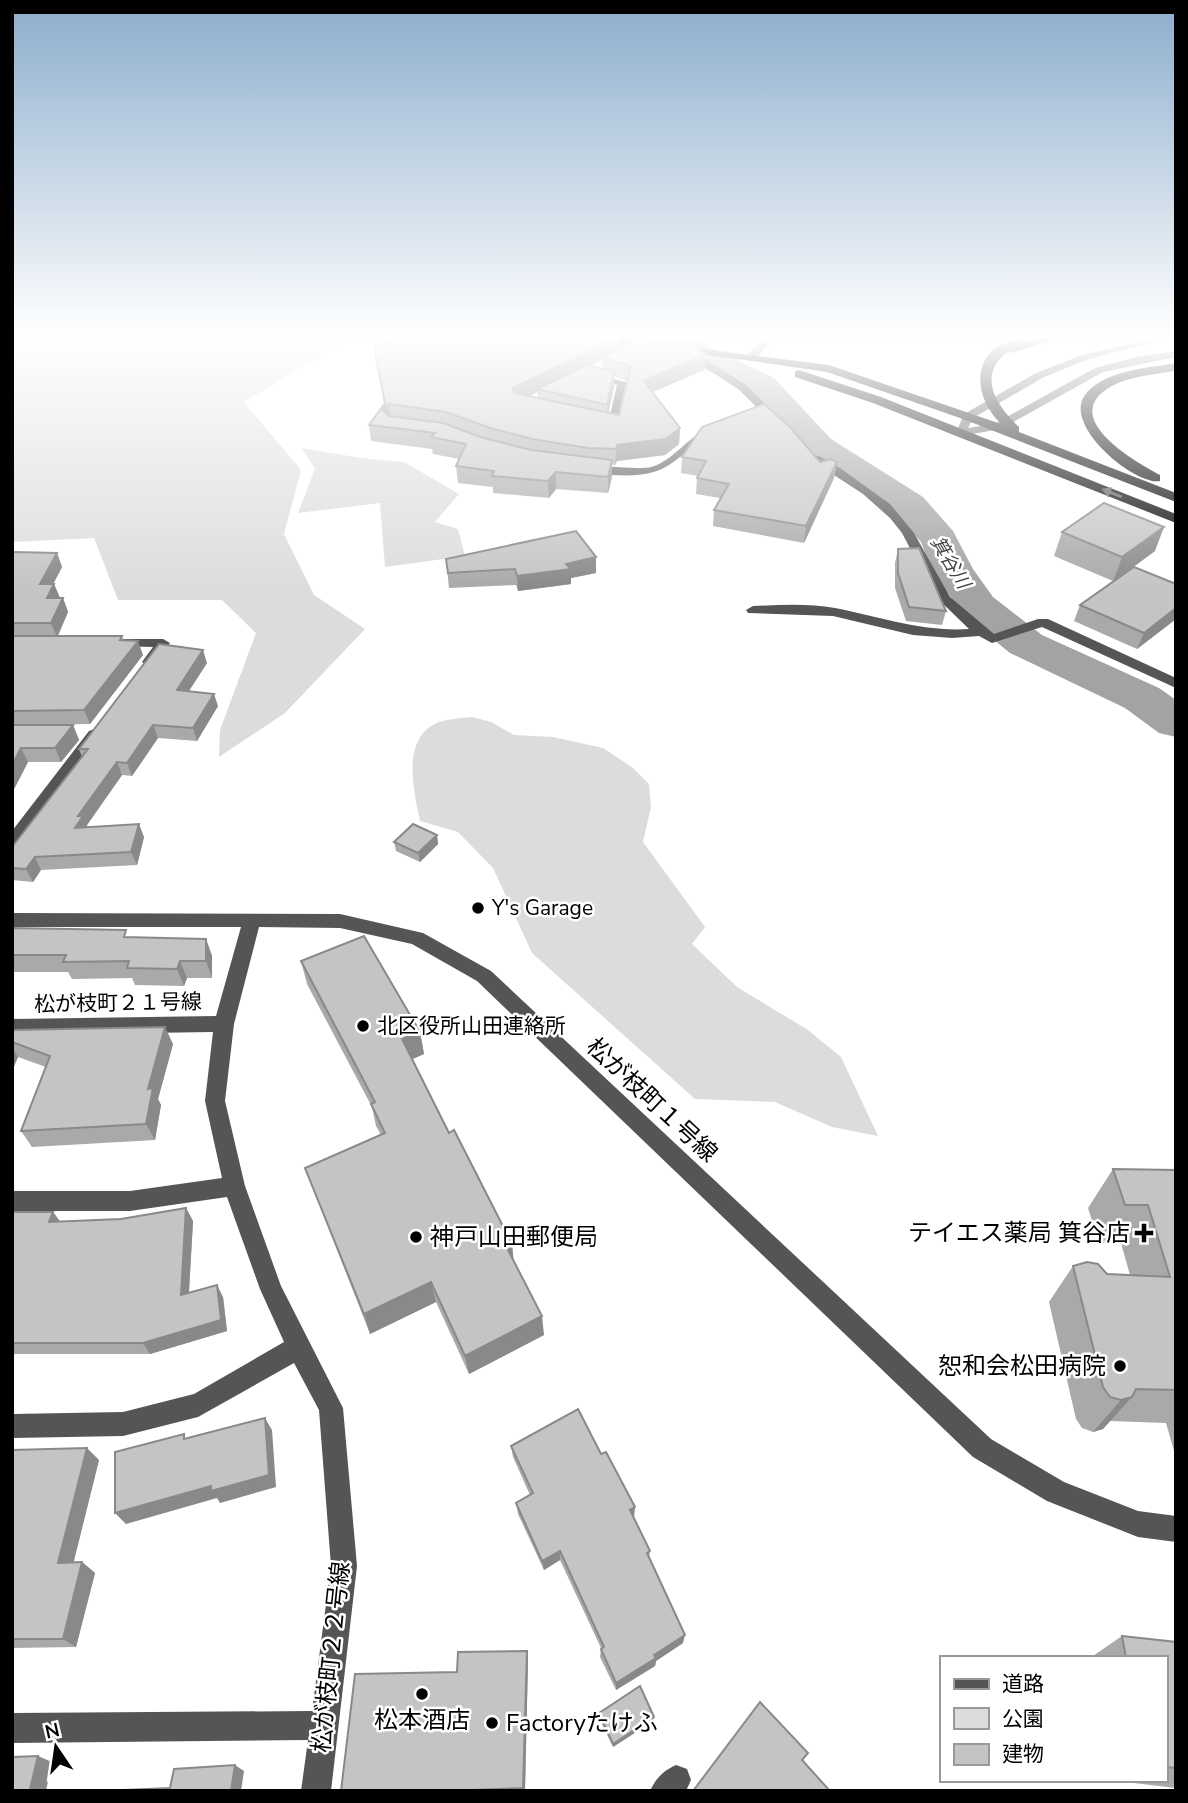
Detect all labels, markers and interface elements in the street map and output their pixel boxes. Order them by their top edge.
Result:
one-way arrow [1102,488,1123,499]
water label: 箕谷川 [924,531,977,595]
place label: Y's Garage [491,894,593,922]
marker: Y's Garage [470,900,486,916]
street label: 松が枝町２１号線 [34,988,202,1018]
place label: 北区役所山田連絡所 [377,1012,566,1040]
marker: 北区役所山田連絡所 [355,1018,371,1034]
street label: 松が枝町１号線 [580,1031,724,1169]
place label: テイエス薬局 箕谷店 [908,1217,1130,1249]
place label: 神戸山田郵便局 [430,1221,598,1253]
marker: テイエス薬局 箕谷店 [1136,1225,1152,1241]
marker: 神戸山田郵便局 [408,1229,424,1245]
place label: 恕和会松田病院 [938,1350,1106,1382]
marker: 恕和会松田病院 [1112,1358,1128,1374]
street label: 松が枝町２２号線 [305,1560,357,1754]
legend [940,1656,1167,1782]
text: 道路 [1002,1670,1044,1698]
marker: 松本酒店 [414,1686,430,1702]
place label: 松本酒店 [374,1704,470,1736]
text: 公園 [1002,1705,1044,1733]
place label: Factoryたけふ [506,1707,658,1739]
north arrow [21,1712,91,1782]
marker: Factoryたけふ [484,1715,500,1731]
text: N [43,1717,62,1746]
text: 建物 [1002,1740,1044,1768]

